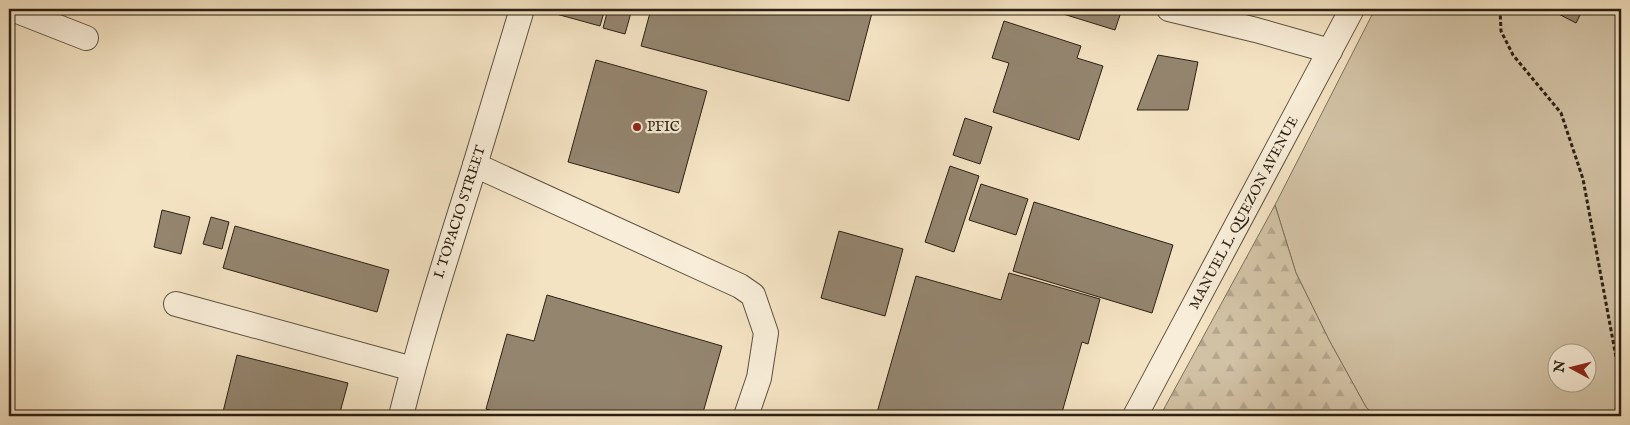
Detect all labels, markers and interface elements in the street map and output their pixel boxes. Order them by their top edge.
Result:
street label: MANUEL L. QUEZON AVENUE [1185,113,1303,313]
place label: PFIC [647,118,680,136]
marker: PFIC [631,121,643,133]
street label: I. TOPACIO STREET [430,142,490,281]
north arrow [1548,342,1598,392]
text: N [1550,359,1570,375]

